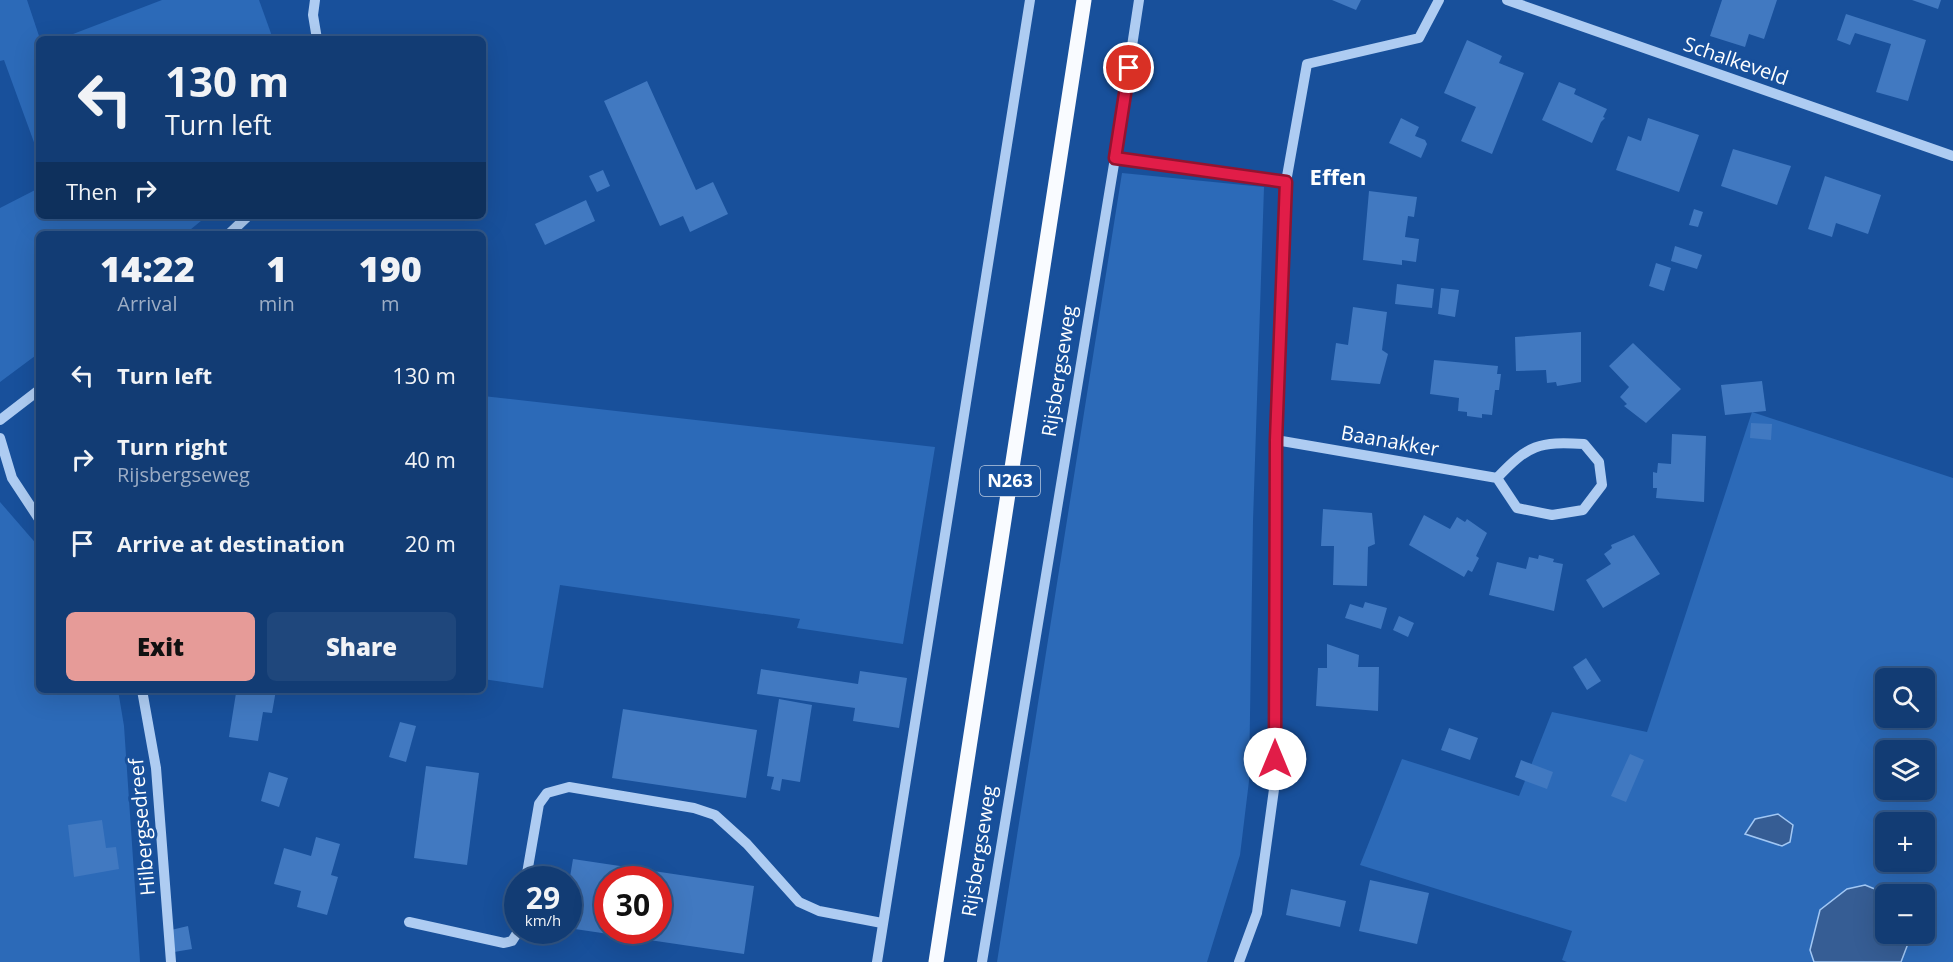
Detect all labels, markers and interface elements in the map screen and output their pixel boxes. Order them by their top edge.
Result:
street label: Schalkeveld [1680,30,1792,91]
pin [1103,42,1154,93]
icon: arrive [1112,51,1145,84]
text: 130 m [165,52,289,109]
icon: left [66,60,144,138]
text: Turn left [165,106,272,143]
district label: Effen [1310,161,1366,191]
icon: right [129,174,162,207]
text: Then [66,176,117,206]
text: 14:22 [100,244,195,293]
text: 1 [266,244,287,293]
text: 190 [359,244,422,293]
text: Arrival [117,290,178,317]
text: min [259,290,295,317]
text: m [381,290,400,317]
street label: Rijsbergseweg [1035,303,1082,439]
icon: left [66,359,99,392]
text: Turn left [117,360,212,390]
text: 130 m [392,360,456,390]
street label: Baanakker [1339,419,1441,462]
text: Turn right [117,431,228,461]
icon: right [66,443,99,476]
text: 40 m [405,444,456,474]
text: Rijsbergseweg [117,461,250,488]
road number: N263 [980,466,1040,496]
icon: arrive [66,527,99,560]
text: Arrive at destination [117,528,345,558]
text: 20 m [405,528,456,558]
button: Exit [66,612,255,681]
button: Share [267,612,456,681]
map controls [1875,668,1935,944]
button: search [1875,668,1935,728]
position arrow [1243,727,1307,791]
button: layers [1875,740,1935,800]
street label: Hilbergsedreef [122,756,161,897]
street label: Rijsbergseweg [955,783,1002,919]
button: + [1875,812,1935,872]
speed limit sign: 30 [594,866,672,944]
text: 29 [526,877,560,918]
button: − [1875,884,1935,944]
text: km/h [525,910,561,930]

